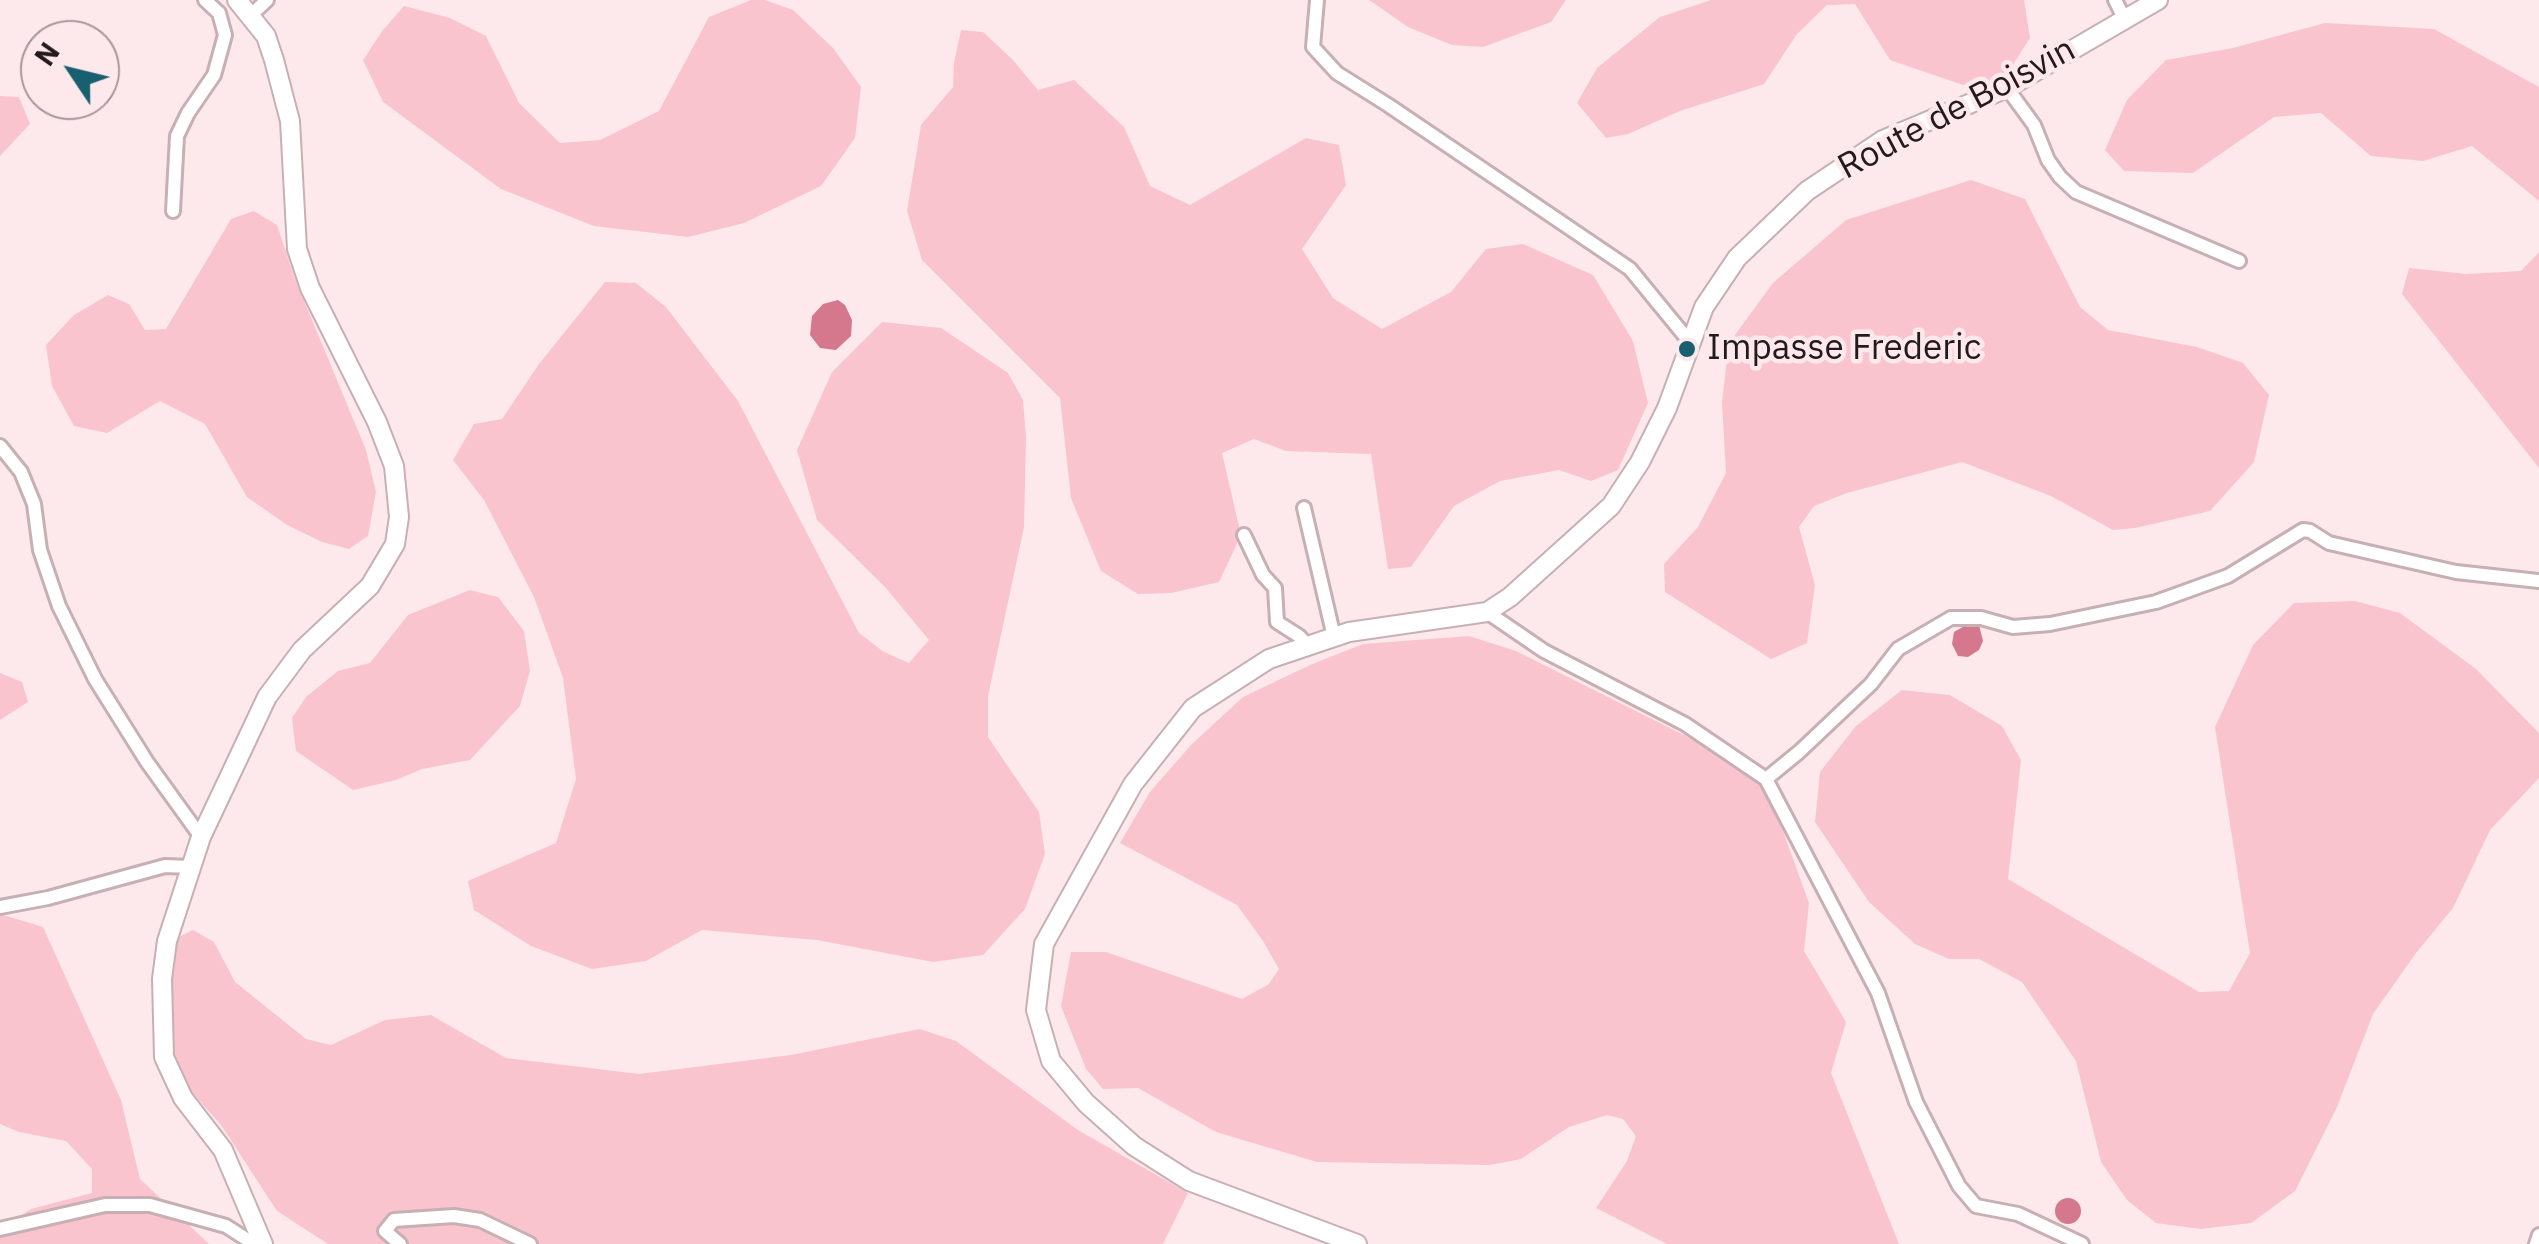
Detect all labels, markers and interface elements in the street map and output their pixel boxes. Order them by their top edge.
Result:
north arrow [20,20,120,120]
street label: Route de Boisvin [1831,29,2083,189]
text: N [26,35,68,73]
place label: Impasse Frederic [1707,328,1981,370]
marker: Impasse Frederic [1676,338,1698,360]

